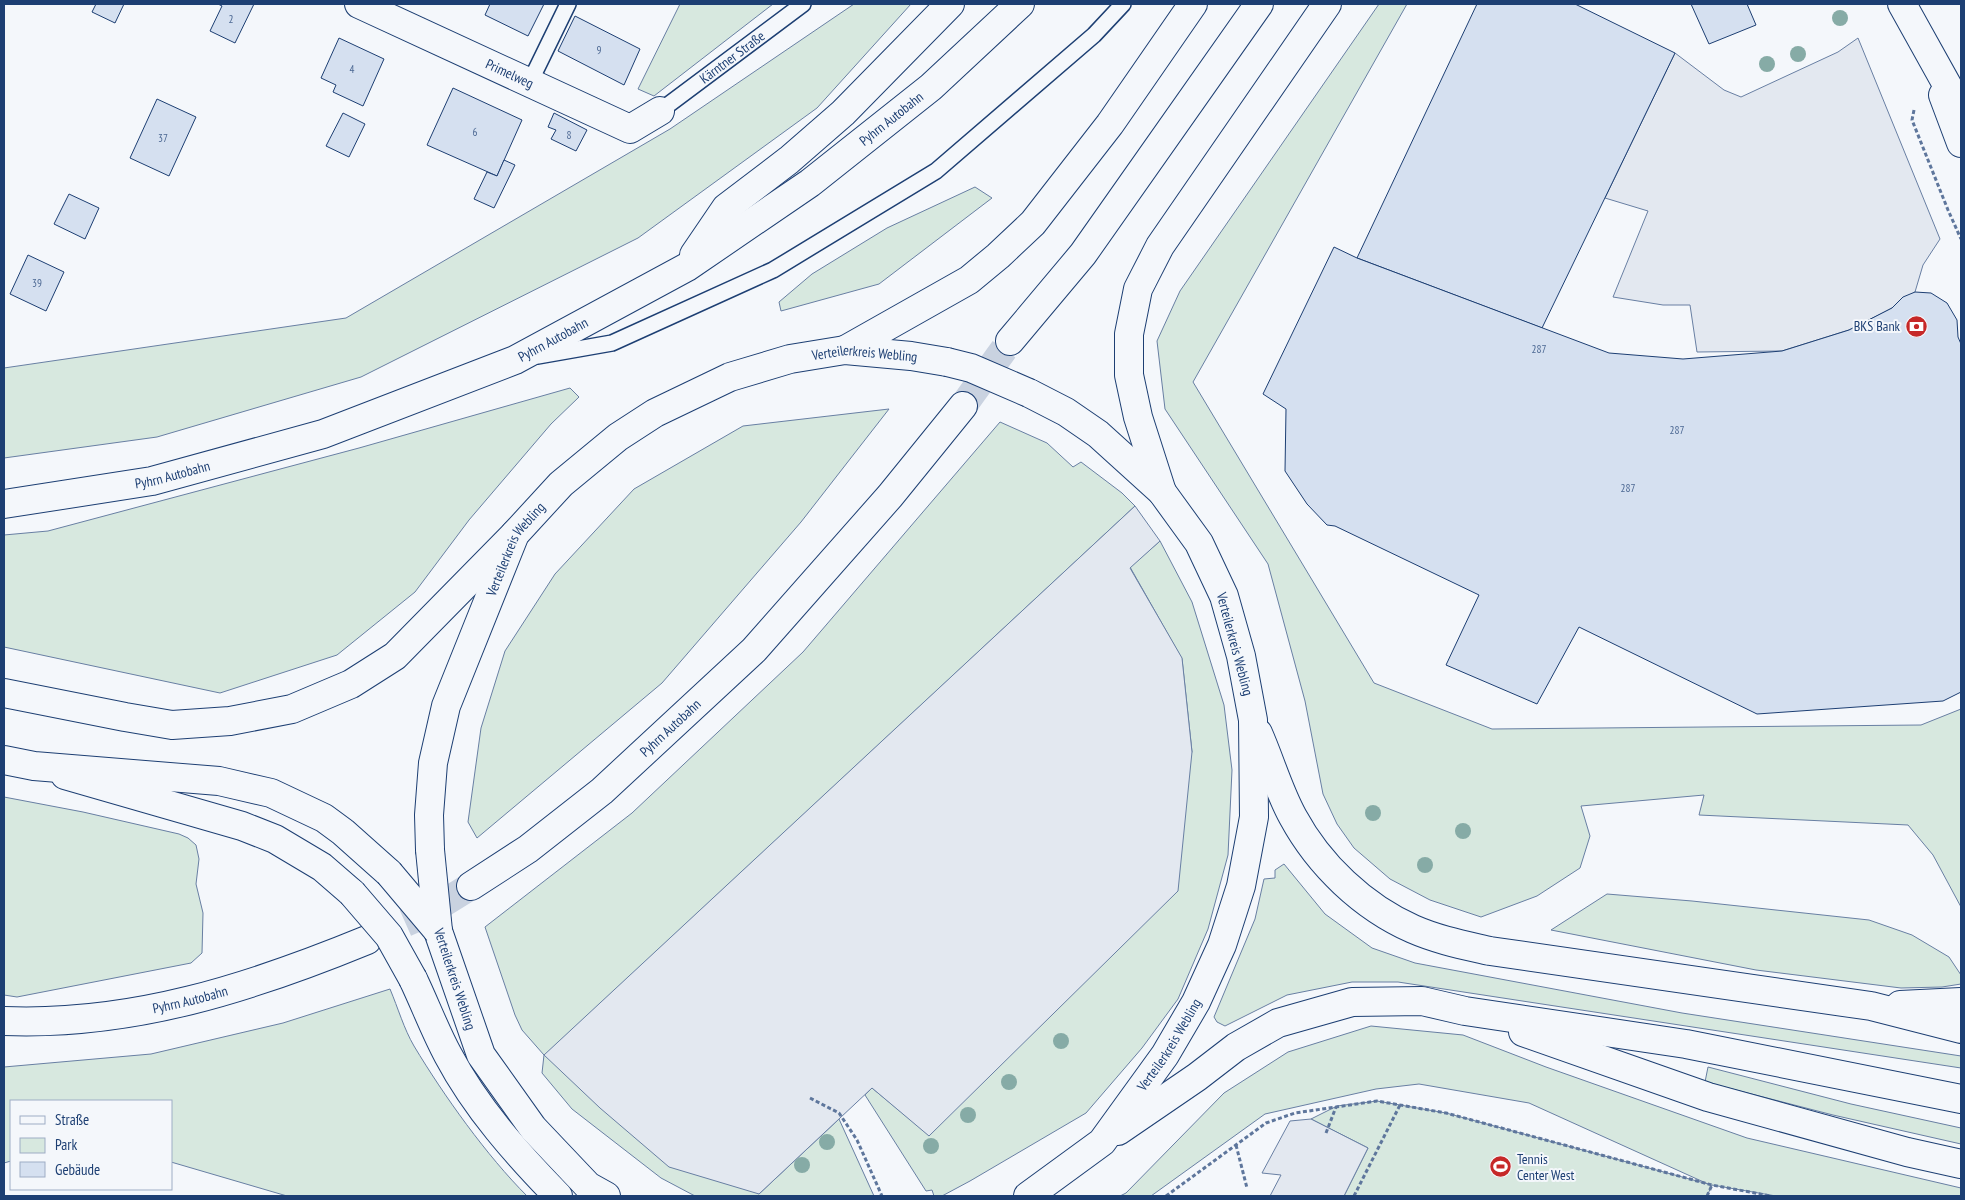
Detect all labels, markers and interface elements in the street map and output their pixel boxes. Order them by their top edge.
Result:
house number: 2 [229,12,234,26]
street label: Kärntner Straße [696,27,768,87]
house number: 9 [597,43,602,57]
street label: Primelweg [483,55,537,92]
house number: 4 [350,62,355,76]
street label: Pyhrn Autobahn [855,88,927,150]
house number: 6 [473,125,478,139]
house number: 8 [567,128,572,142]
house number: 37 [158,131,168,145]
house number: 39 [32,276,42,290]
street label: Pyhrn Autobahn [515,313,591,366]
bank icon: BKS Bank [1904,314,1928,338]
place label: BKS Bank [1854,317,1901,335]
street label: Verteilerkreis Webling [809,341,919,366]
house number: 287 [1532,342,1546,356]
house number: 287 [1670,423,1684,437]
street label: Pyhrn Autobahn [134,457,212,493]
house number: 287 [1621,481,1635,495]
street label: Verteilerkreis Webling [482,498,549,600]
street label: Verteilerkreis Webling [1212,590,1257,698]
street label: Pyhrn Autobahn [636,695,705,760]
street label: Verteilerkreis Webling [430,925,480,1032]
street label: Pyhrn Autobahn [151,982,230,1017]
street label: Verteilerkreis Webling [1132,995,1205,1095]
legend [10,1100,172,1190]
text: Straße [55,1110,89,1129]
text: Park [55,1135,77,1154]
place label: Tennis Center West [1517,1150,1574,1184]
sports icon: Tennis Center West [1489,1155,1513,1179]
text: Gebäude [55,1160,100,1179]

